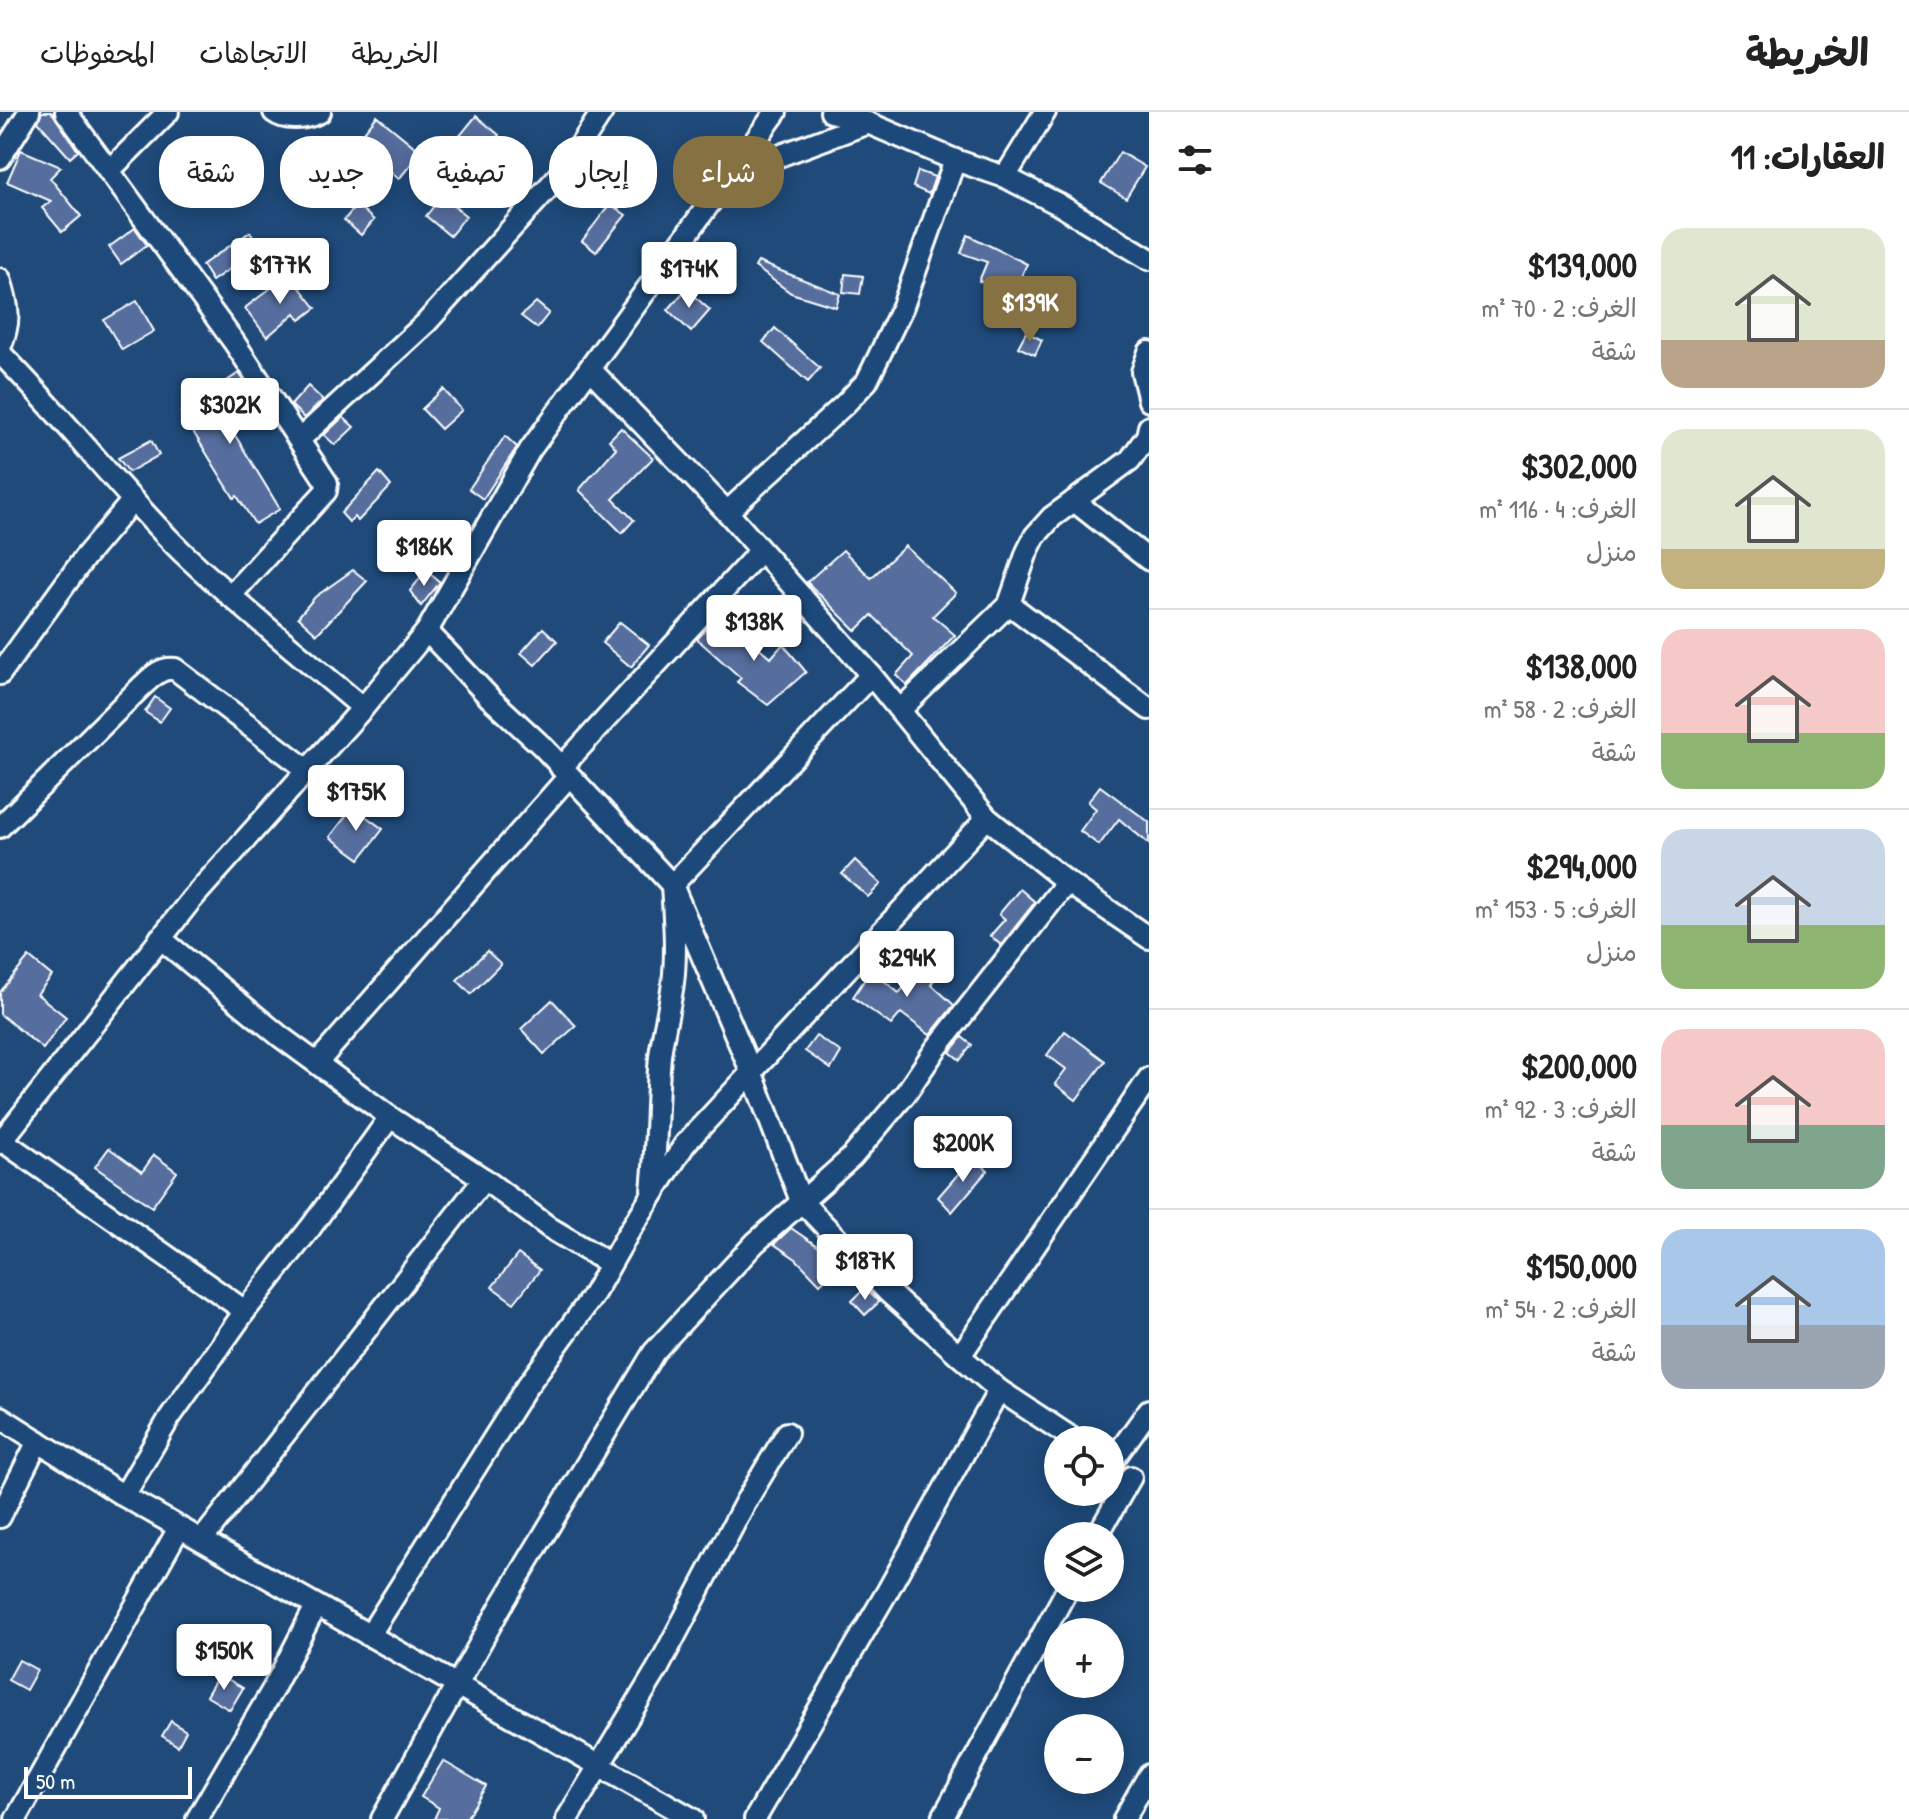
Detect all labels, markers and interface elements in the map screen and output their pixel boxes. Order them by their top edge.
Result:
text: الخريطة [1745,26,1869,78]
text: المحفوظات [40,34,155,72]
text: الاتجاهات [199,34,307,72]
text: الخريطة [351,34,439,72]
text: العقارات: 11 [1731,134,1885,180]
chip: شقة [159,136,264,208]
chip: جديد [280,136,393,208]
chip: تصفية [409,136,533,208]
chip: إيجار [549,136,657,208]
chip: شراء [673,136,784,208]
icon: filters [1173,138,1217,182]
pin: $177K [224,238,336,306]
pin: $174K [633,242,745,310]
text: $139,000 [1527,242,1637,288]
text: $177K [249,246,311,281]
text: $174K [660,250,718,285]
icon: home [1725,260,1821,356]
pin: $139K [974,276,1086,344]
text: $139K [1001,284,1059,319]
text: الغرف: 2 · 70 m² [1482,290,1637,325]
text: شقة [1592,333,1637,368]
pin: $302K [174,378,286,446]
text: $302K [199,386,261,421]
text: $302,000 [1521,443,1637,489]
icon: home [1725,461,1821,557]
text: الغرف: 4 · 116 m² [1479,491,1637,526]
pin: $186K [368,520,480,588]
text: $186K [395,528,453,563]
text: منزل [1586,534,1637,569]
pin: $138K [698,595,810,663]
text: $138K [724,603,784,638]
text: $138,000 [1525,643,1637,689]
icon: home [1725,661,1821,757]
text: الغرف: 2 · 58 m² [1484,691,1637,726]
text: شقة [1592,734,1637,769]
pin: $175K [300,765,412,833]
text: $175K [326,773,386,808]
text: $294,000 [1526,843,1637,889]
icon: home [1725,861,1821,957]
text: الغرف: 5 · 153 m² [1475,891,1637,926]
pin: $294K [851,931,963,999]
text: منزل [1586,934,1637,969]
text: $294K [878,939,936,974]
text: $200,000 [1521,1043,1637,1089]
icon: home [1725,1061,1821,1157]
text: الغرف: 3 · 92 m² [1485,1091,1637,1126]
pin: $200K [907,1116,1019,1184]
text: $200K [932,1124,994,1159]
text: شقة [1592,1134,1637,1169]
pin: $187K [809,1234,921,1302]
text: $187K [835,1242,895,1277]
text: $150,000 [1525,1243,1637,1289]
icon: home [1725,1261,1821,1357]
text: الغرف: 2 · 54 m² [1485,1291,1637,1326]
text: شقة [1592,1334,1637,1369]
map controls [1044,1426,1124,1794]
button: locate [1044,1426,1124,1506]
button: layers [1044,1522,1124,1602]
button: + [1044,1618,1124,1698]
pin: $150K [168,1624,280,1692]
text: $150K [195,1632,253,1667]
button: − [1044,1714,1124,1794]
scale bar [24,1763,192,1799]
text: 50 m [36,1766,75,1796]

